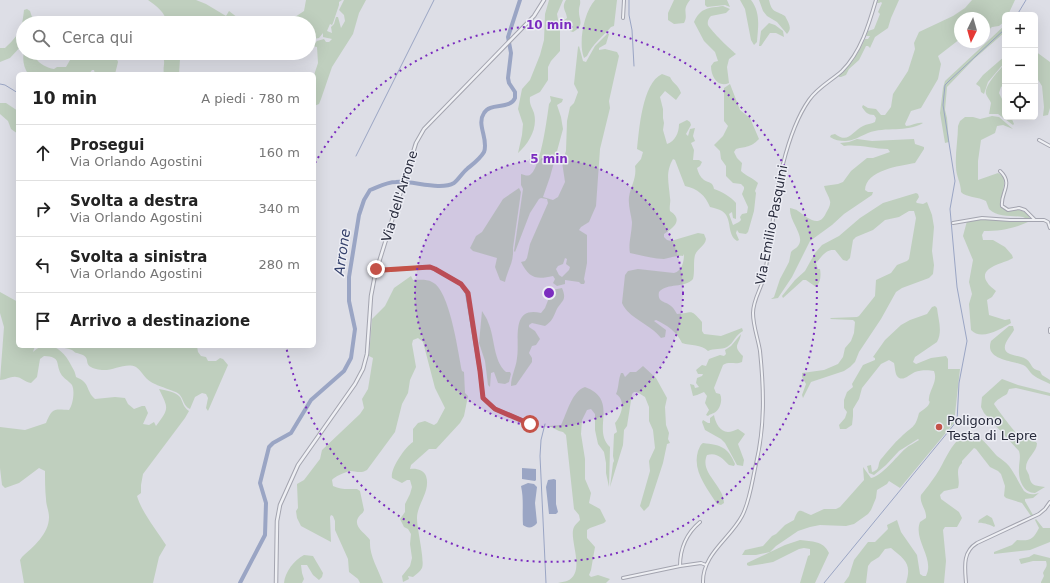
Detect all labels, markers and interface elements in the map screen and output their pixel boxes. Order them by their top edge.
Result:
north arrow [954,12,990,48]
map controls [1002,12,1038,120]
button: + [1002,12,1038,48]
search box [16,16,316,60]
text: 10 min [526,18,572,32]
icon: search [30,27,52,49]
text: Cerca qui [62,29,133,47]
button: − [1002,48,1038,84]
button: locate [1002,84,1038,120]
text: 10 min [32,88,97,108]
text: A piedi · 780 m [201,91,300,106]
text: Prosegui [70,136,144,154]
icon: ahead [32,142,54,164]
text: 160 m [258,145,300,160]
street label: Via dell'Arrone [378,149,420,244]
text: 5 min [530,152,568,166]
text: Via Orlando Agostini [70,154,202,169]
street label: Via Emilio Pasquini [752,164,790,286]
text: Svolta a destra [70,192,198,210]
icon: right [32,198,54,220]
text: 340 m [258,201,300,216]
text: Via Orlando Agostini [70,210,202,225]
water label: Arrone [331,228,353,277]
text: Svolta a sinistra [70,248,207,266]
icon: left [32,254,54,276]
text: 280 m [258,257,300,272]
route end [367,260,385,278]
text: Via Orlando Agostini [70,266,202,281]
centre of rings [542,286,556,300]
icon: arrive [32,310,54,332]
text: Arrivo a destinazione [70,312,250,330]
place label: Poligono Testa di Lepre [946,413,1037,443]
route start [521,415,539,433]
marker: Poligono Testa di Lepre [934,422,944,432]

